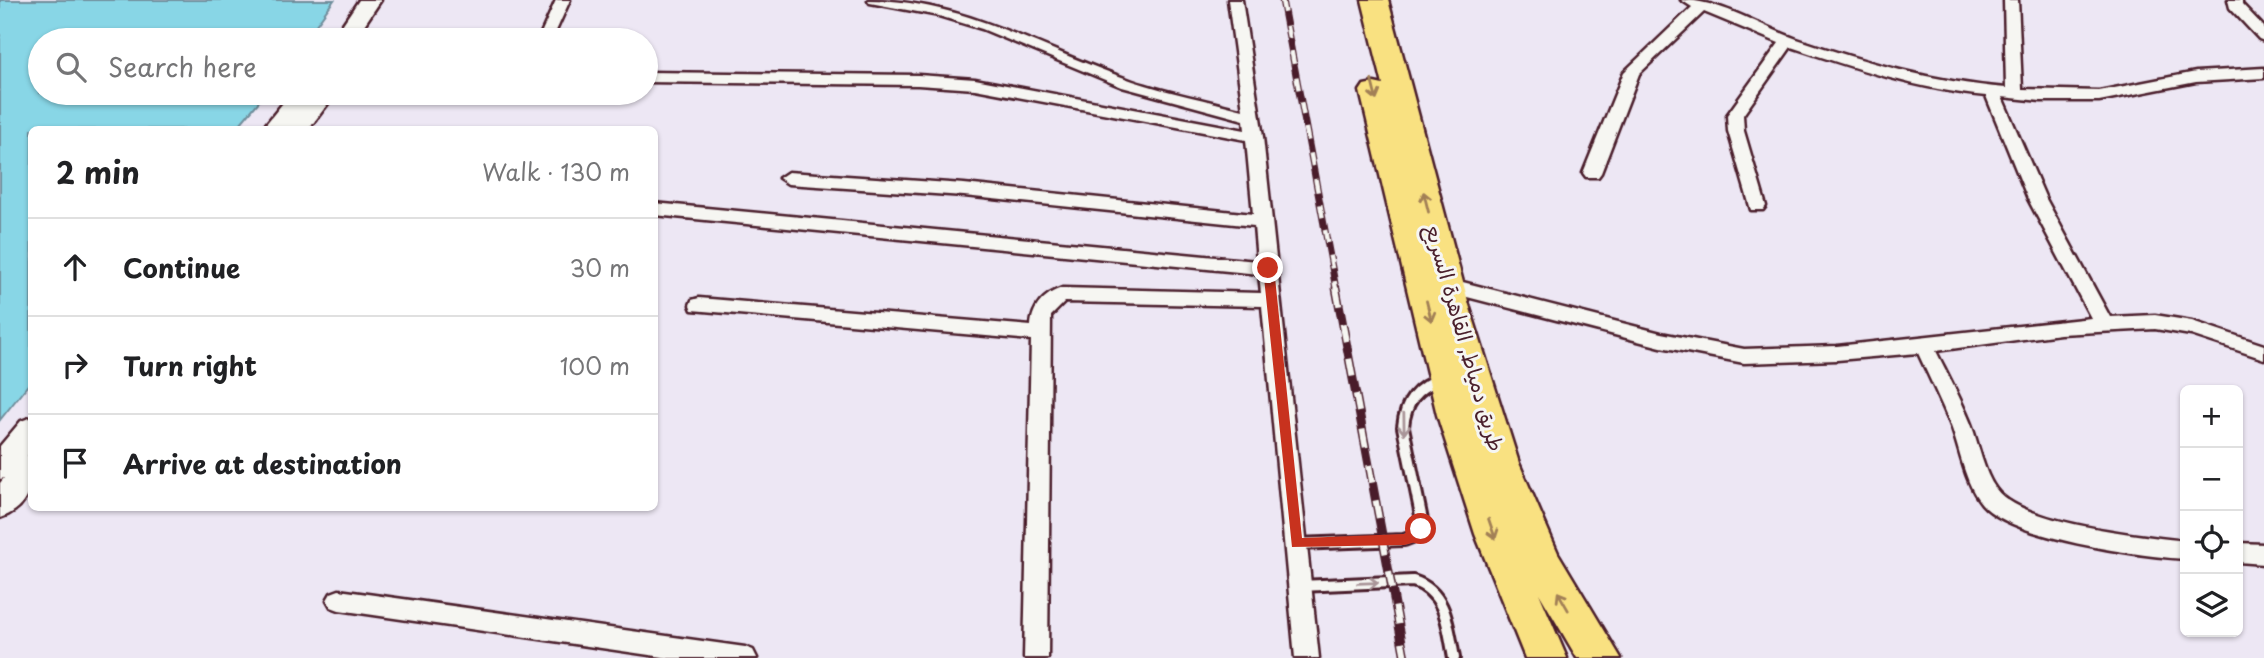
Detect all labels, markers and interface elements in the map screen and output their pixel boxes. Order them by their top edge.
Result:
search box [28,28,658,105]
text: Search here [108,47,257,86]
icon: search [52,48,90,86]
one-way arrow [1368,78,1381,101]
text: 2 min [56,149,140,194]
text: Walk · 130 m [482,154,630,189]
one-way arrow [1419,191,1432,214]
street label: طريق دمياط, القاهرة السريع [1417,220,1514,455]
icon: ahead [56,248,94,286]
text: Continue [123,248,240,287]
text: 30 m [569,250,630,285]
route end [1252,252,1283,283]
one-way arrow [1422,299,1436,322]
icon: right [56,346,94,384]
text: Turn right [123,346,257,385]
text: 100 m [560,348,630,383]
map controls [2180,385,2243,637]
button: + [2180,385,2243,448]
one-way arrow [1397,412,1411,435]
icon: arrive [56,444,94,482]
text: Arrive at destination [123,444,402,483]
button: − [2180,448,2243,511]
button: locate [2180,511,2243,574]
route start [1405,513,1436,544]
one-way arrow [1487,518,1499,540]
button: layers [2180,574,2243,637]
one-way arrow [1356,577,1379,590]
one-way arrow [1556,591,1570,611]

